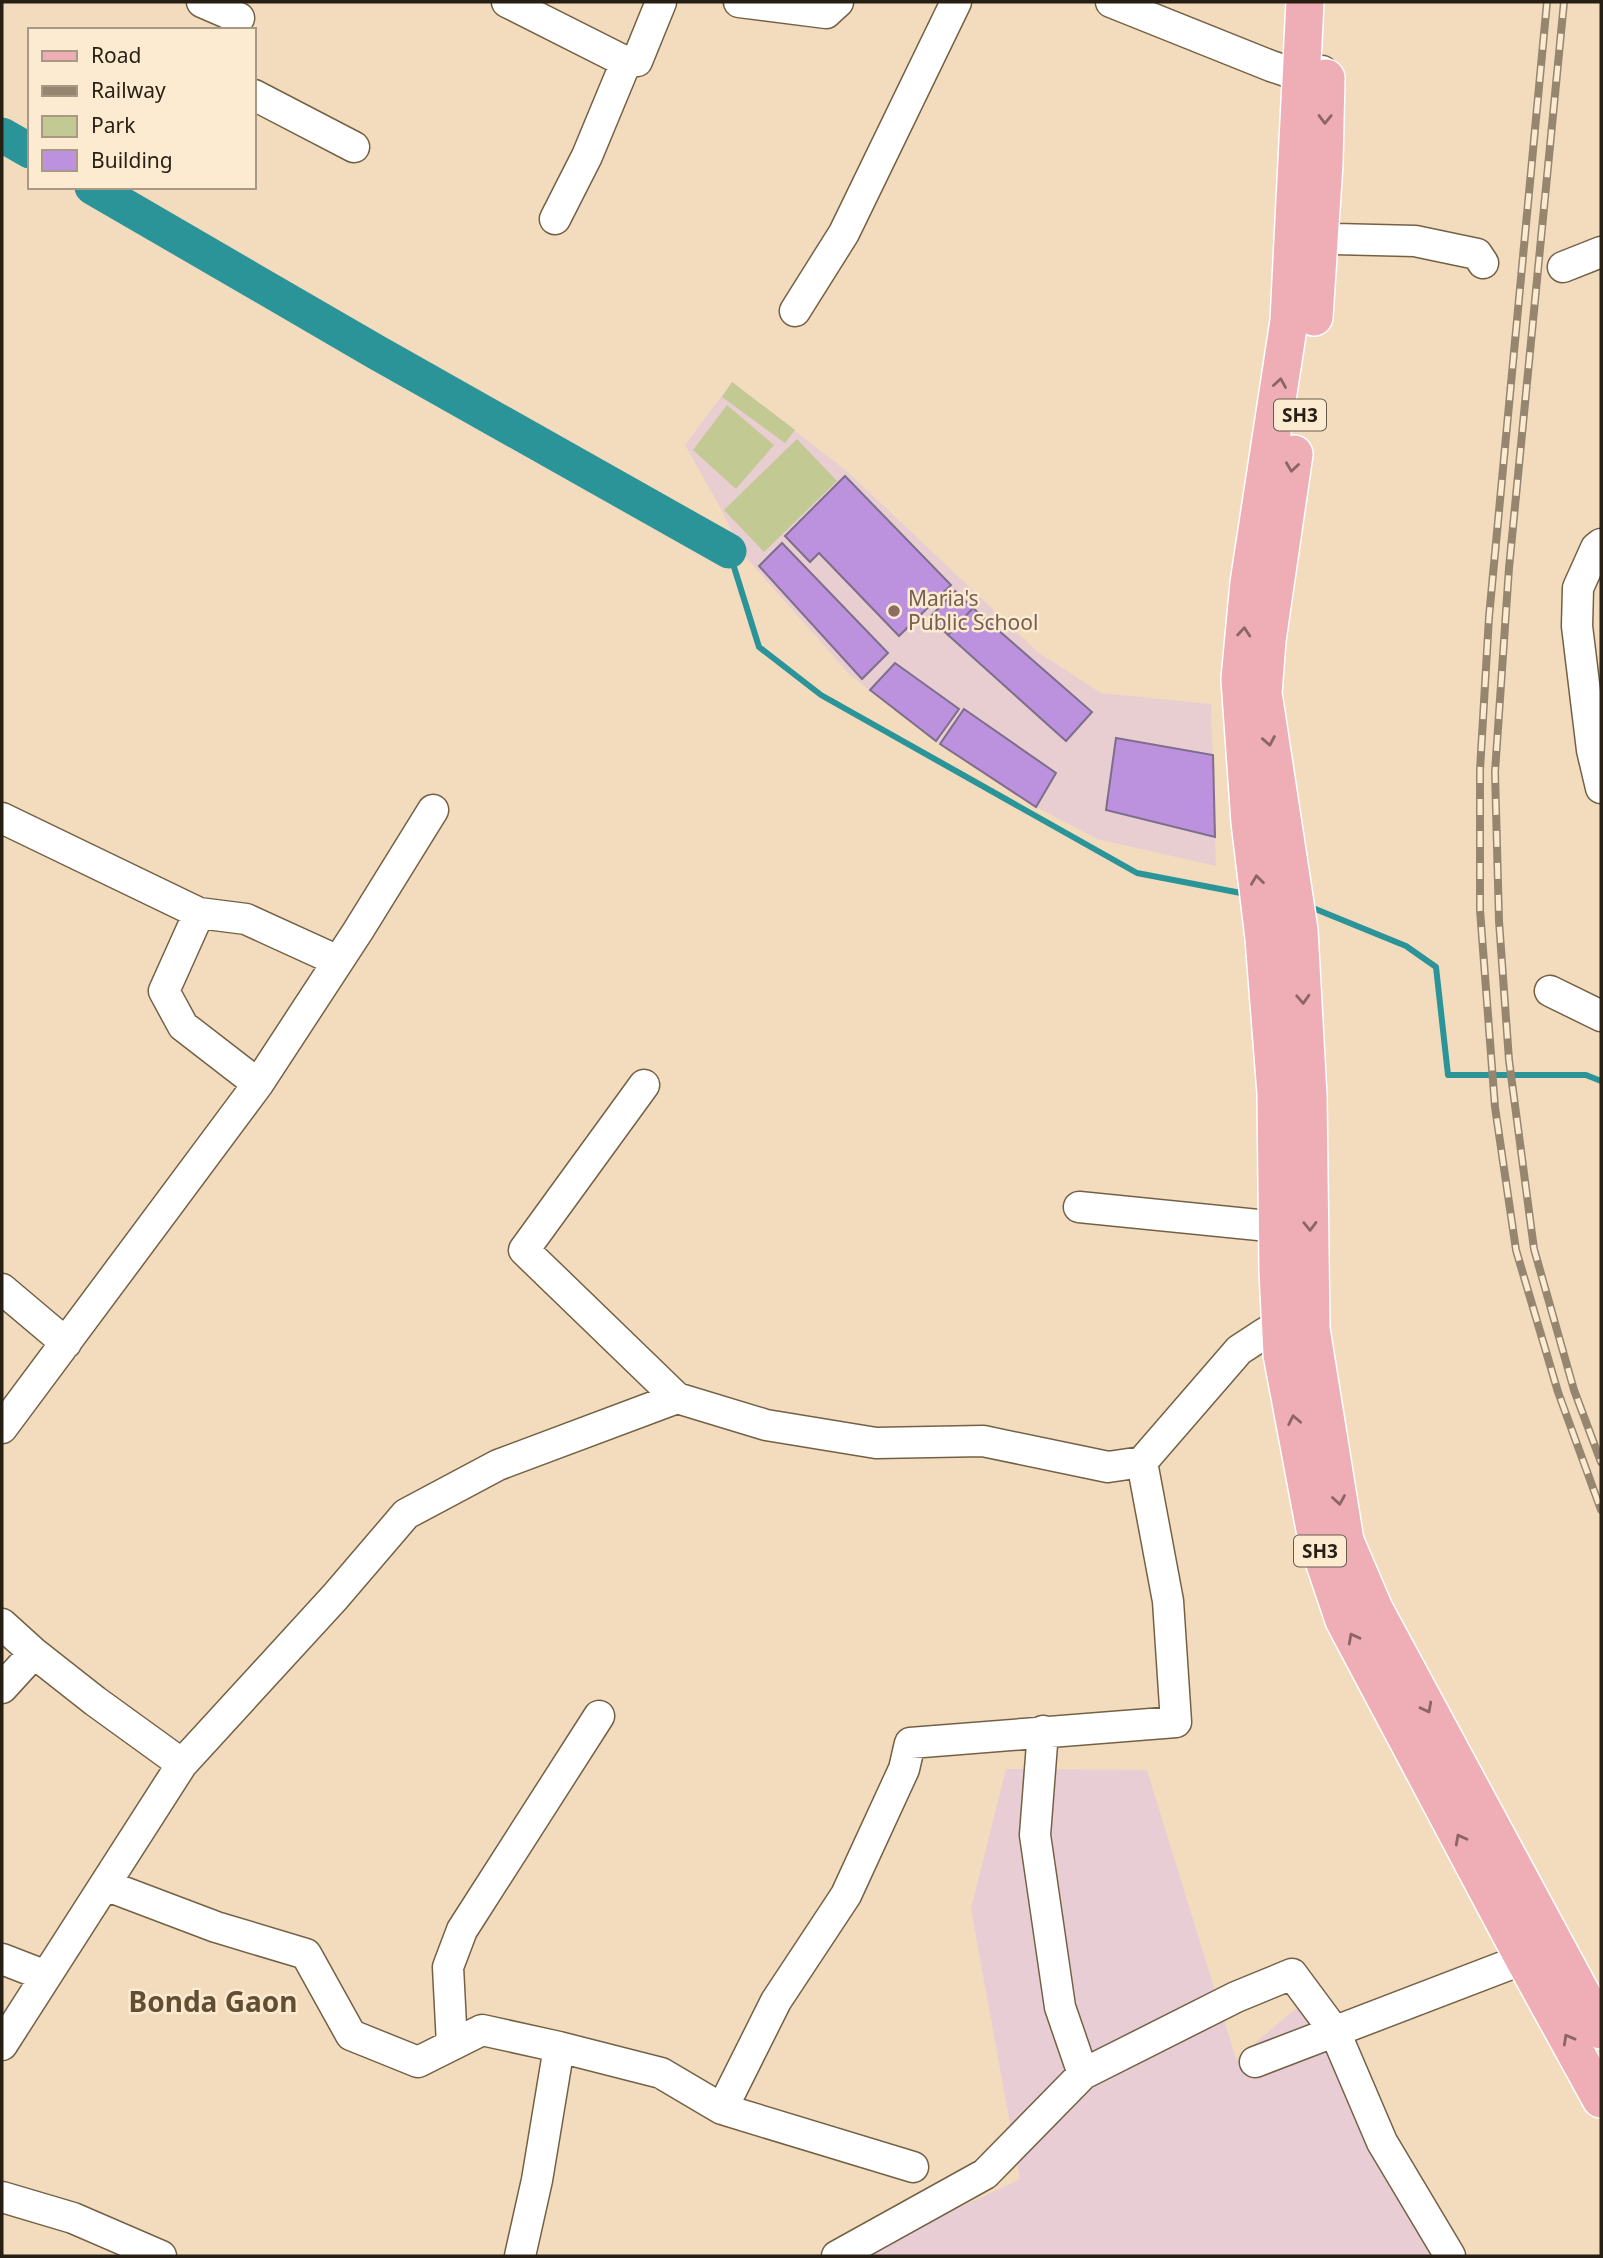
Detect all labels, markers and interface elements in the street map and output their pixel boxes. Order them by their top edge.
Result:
legend [28,28,256,189]
text: Road [91,41,141,69]
text: Railway [91,76,166,104]
text: Park [91,111,136,139]
one-way arrow [1317,114,1332,125]
text: Building [91,146,173,174]
one-way arrow [1272,377,1287,388]
road number: SH3 [1274,400,1326,430]
one-way arrow [1285,461,1300,473]
place label: Maria's Public School [908,584,1038,636]
marker: Maria's Public School [886,603,902,619]
one-way arrow [1236,626,1251,637]
one-way arrow [1261,735,1276,747]
one-way arrow [1250,874,1265,886]
one-way arrow [1295,993,1310,1004]
one-way arrow [1302,1221,1318,1232]
one-way arrow [1287,1414,1302,1426]
one-way arrow [1331,1494,1346,1506]
road number: SH3 [1294,1536,1346,1567]
one-way arrow [1348,1633,1361,1646]
one-way arrow [1419,1701,1432,1713]
one-way arrow [1455,1834,1468,1846]
district label: Bonda Gaon [129,1982,297,2020]
one-way arrow [1563,2034,1576,2047]

